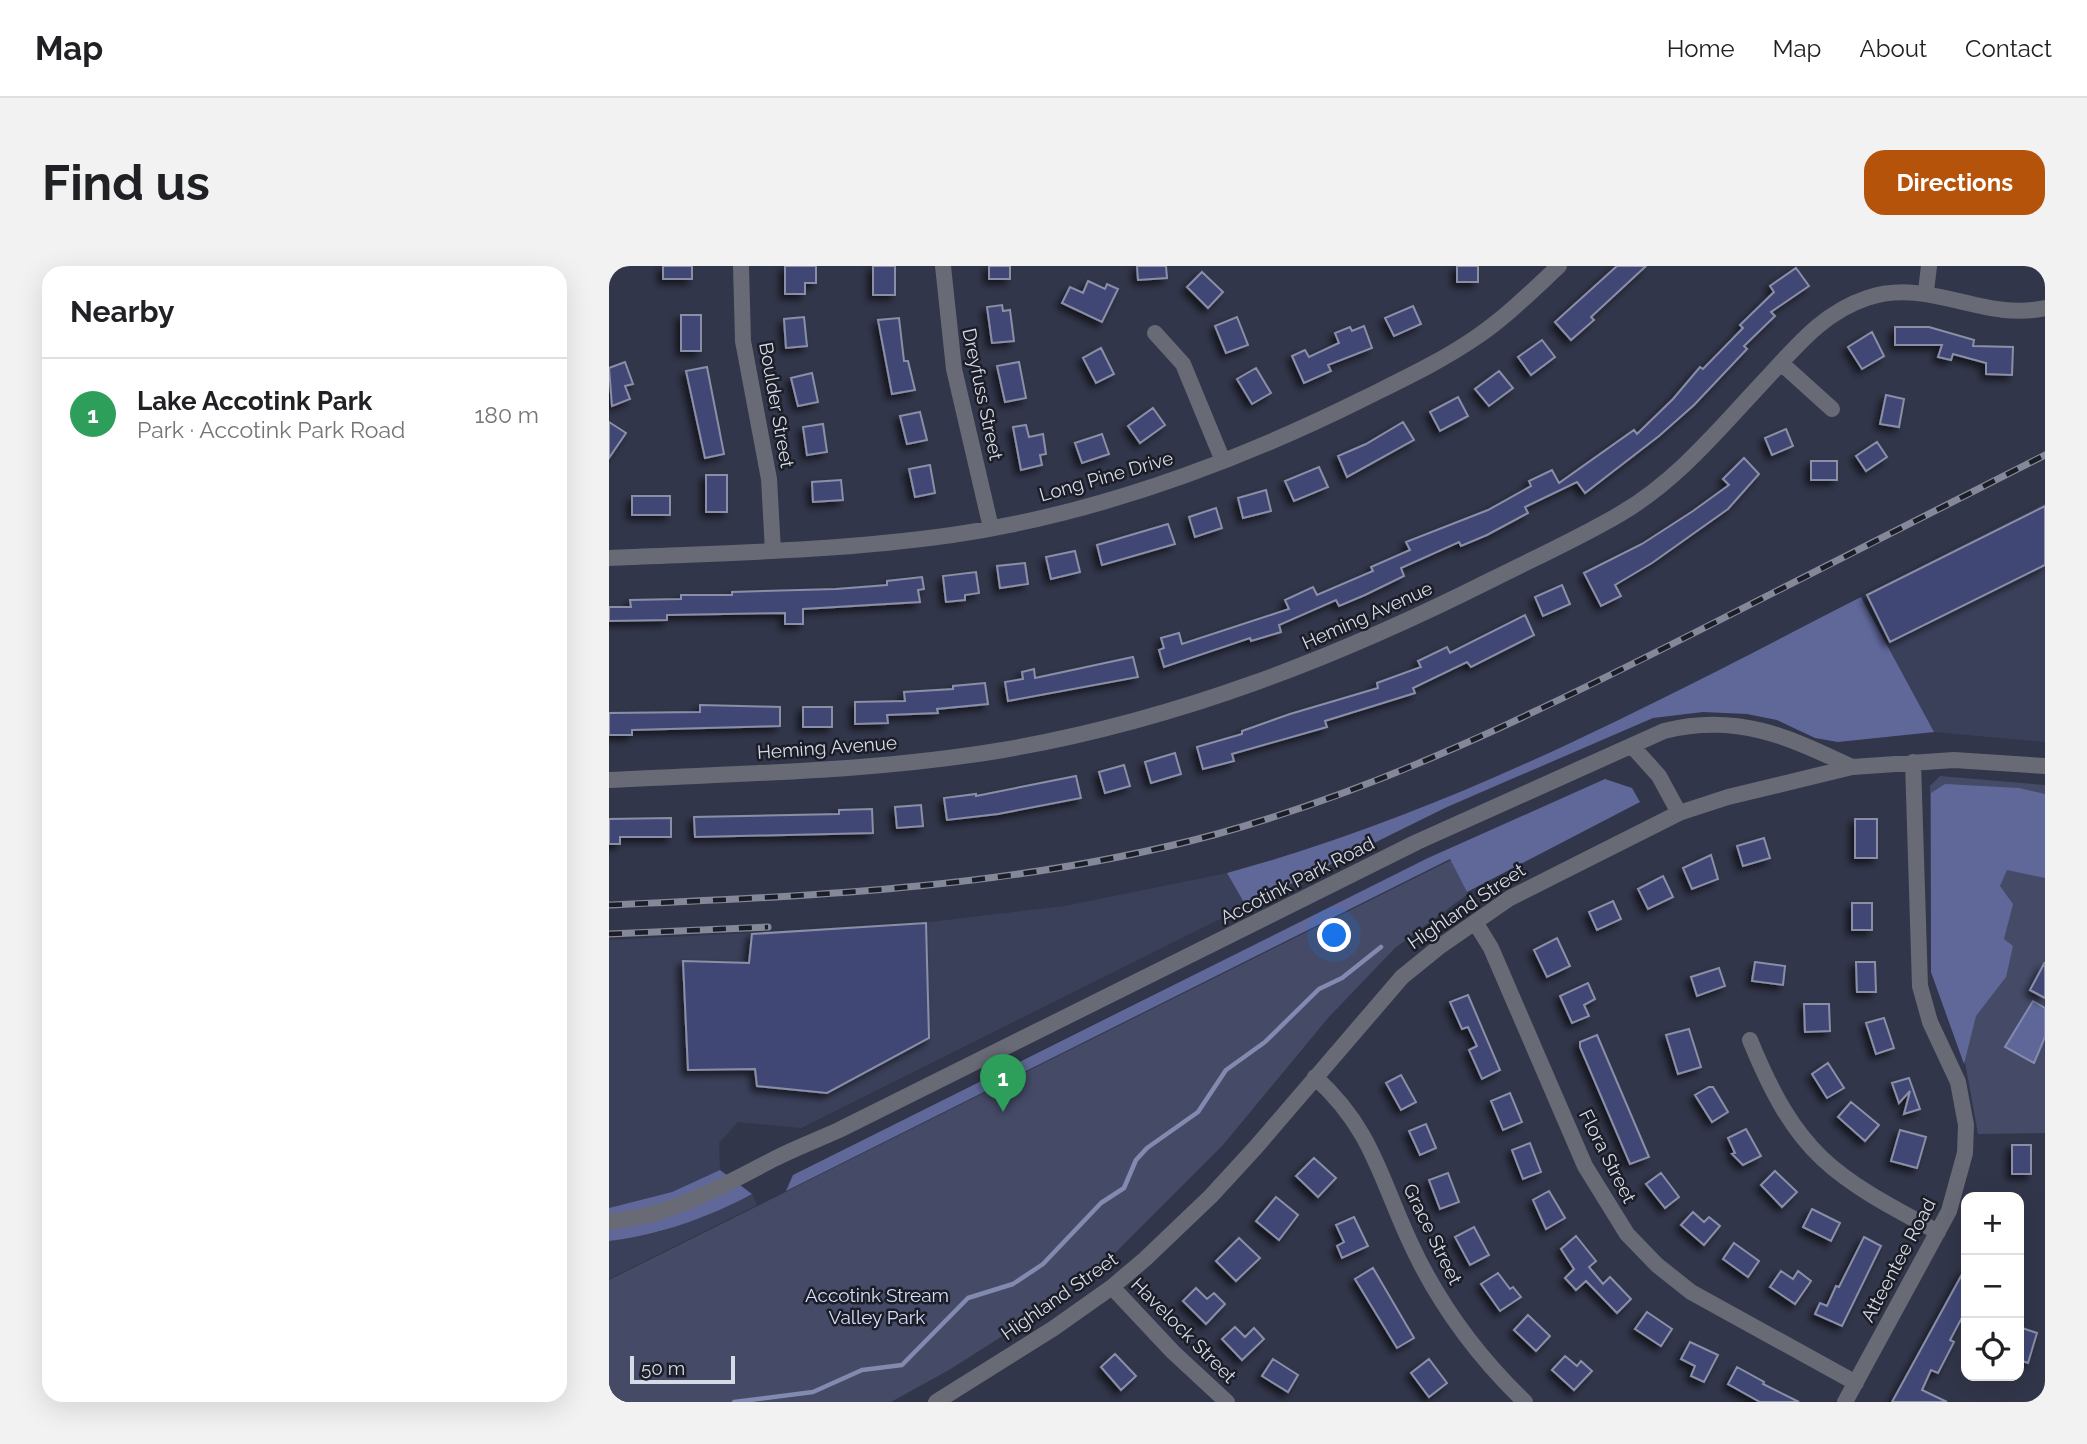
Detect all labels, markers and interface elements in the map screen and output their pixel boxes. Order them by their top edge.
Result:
text: Map [35,29,103,68]
text: Home [1667,34,1735,63]
text: Map [1773,34,1821,63]
text: About [1859,34,1927,63]
text: Contact [1965,34,2052,63]
button: Directions [1864,150,2045,215]
text: Find us [42,154,210,211]
text: Nearby [70,294,174,329]
street label: Dreyfuss Street [958,326,1008,463]
street label: Boulder Street [755,340,799,470]
text: Lake Accotink Park [137,386,372,416]
text: 1 [87,401,99,428]
text: 180 m [474,401,539,428]
text: Park · Accotink Park Road [137,416,405,443]
street label: Long Pine Drive [1037,446,1175,506]
street label: Heming Avenue [1298,576,1436,654]
street label: Heming Avenue [756,731,898,763]
street label: Accotink Park Road [1216,832,1378,928]
street label: Highland Street [1403,858,1529,953]
your location [1317,918,1351,952]
pin: 1 [980,1054,1026,1112]
street label: Flora Street [1575,1105,1641,1207]
street label: Grace Street [1399,1180,1467,1289]
map controls [1961,1192,2024,1381]
button: + [1961,1192,2024,1255]
street label: Atteentee Road [1856,1194,1940,1326]
street label: Highland Street [997,1247,1122,1344]
button: − [1961,1255,2024,1318]
street label: Havelock Street [1127,1273,1242,1388]
park label: Accotink Stream Valley Park [805,1284,949,1328]
button: locate [1961,1318,2024,1381]
scale bar [630,1353,735,1385]
text: 50 m [641,1357,685,1379]

